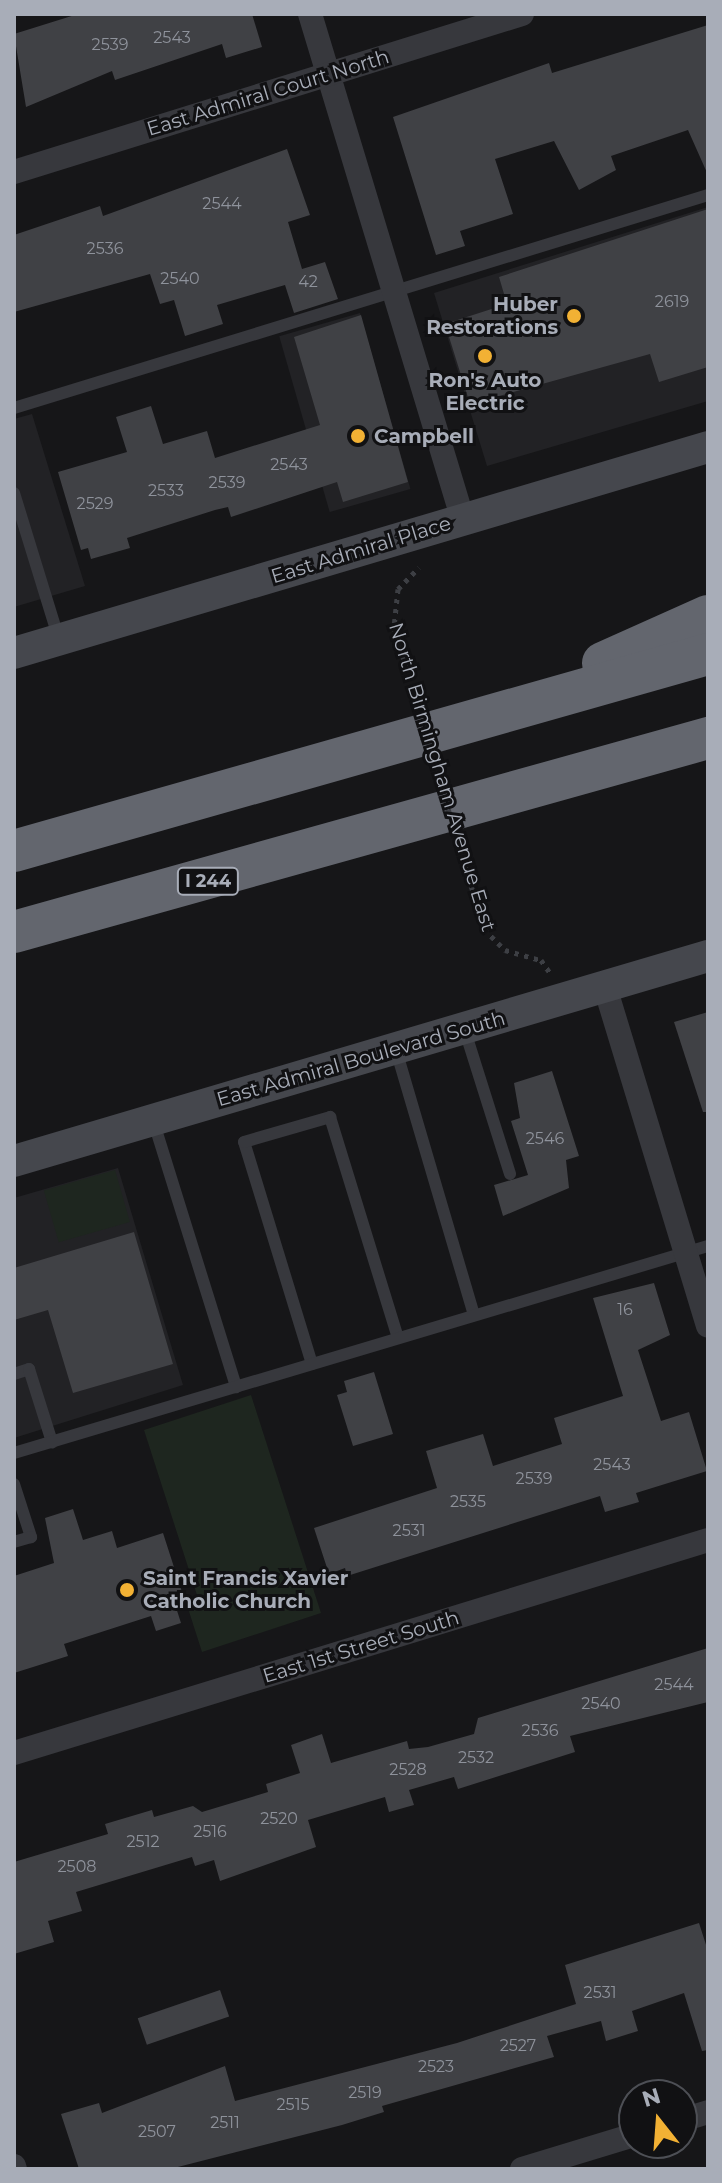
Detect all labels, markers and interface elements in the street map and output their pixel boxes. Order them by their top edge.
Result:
house number: 2543 [153,28,191,48]
house number: 2539 [92,35,128,55]
street label: East Admiral Court North [144,45,392,141]
house number: 2544 [202,194,242,214]
house number: 2536 [87,239,123,259]
house number: 2540 [160,269,200,289]
house number: 42 [298,272,318,292]
place label: Huber Restorations [426,292,558,339]
house number: 2619 [655,292,689,312]
marker: Huber Restorations [565,307,583,325]
marker: Ron's Auto Electric [476,347,494,365]
place label: Ron's Auto Electric [429,368,541,415]
place label: Campbell [374,424,474,448]
marker: Campbell [349,427,367,445]
house number: 2543 [270,455,308,475]
house number: 2539 [209,473,245,493]
house number: 2533 [148,481,184,501]
house number: 2529 [77,494,113,514]
street label: East Admiral Place [268,511,454,589]
street label: North Birmingham Avenue East [384,620,500,934]
road number: I 244 [176,867,240,895]
street label: East Admiral Boulevard South [214,1006,508,1112]
house number: 2546 [526,1129,564,1149]
house number: 16 [617,1300,633,1320]
house number: 2543 [593,1455,631,1475]
house number: 2539 [516,1469,552,1489]
house number: 2535 [450,1492,486,1512]
house number: 2531 [393,1521,425,1541]
place label: Saint Francis Xavier Catholic Church [143,1566,348,1613]
marker: Saint Francis Xavier Catholic Church [118,1581,136,1599]
street label: East 1st Street South [260,1606,462,1688]
house number: 2544 [654,1675,694,1695]
house number: 2540 [581,1694,621,1714]
house number: 2536 [522,1721,558,1741]
house number: 2532 [458,1748,494,1768]
house number: 2528 [389,1760,427,1780]
house number: 2520 [260,1809,298,1829]
house number: 2516 [193,1822,227,1842]
house number: 2512 [126,1832,160,1852]
house number: 2508 [58,1857,96,1877]
house number: 2531 [584,1983,616,2003]
house number: 2527 [500,2036,536,2056]
house number: 2523 [418,2057,454,2077]
north arrow [618,2079,698,2159]
text: N [639,2082,664,2113]
house number: 2519 [348,2083,382,2103]
house number: 2515 [277,2095,309,2115]
house number: 2511 [210,2113,240,2133]
house number: 2507 [138,2122,176,2142]

